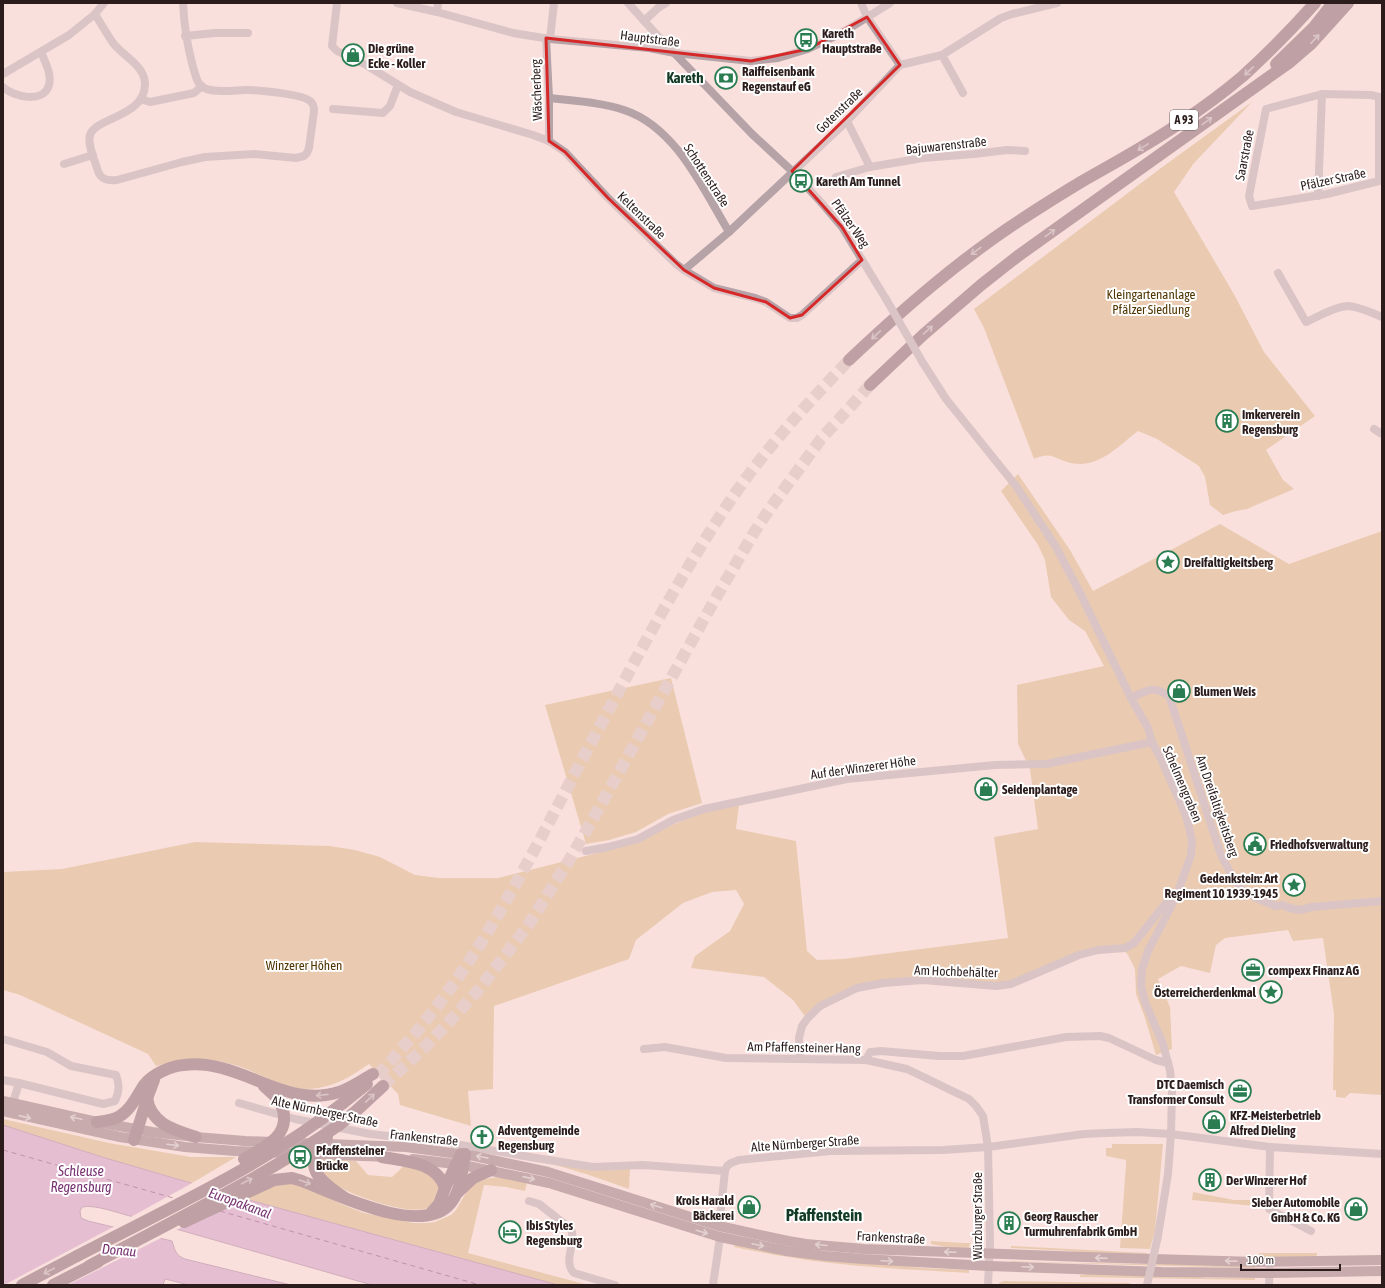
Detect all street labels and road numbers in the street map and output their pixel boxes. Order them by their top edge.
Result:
street label: Hauptstraße [619,27,681,50]
street label: Wäscherberg [528,59,545,121]
street label: Gotenstraße [813,84,866,136]
road number: A 93 [1170,110,1198,130]
street label: Saarstraße [1232,128,1257,182]
street label: Bajuwarenstraße [905,134,987,157]
street label: Schottenstraße [681,141,733,210]
street label: Pfälzer Straße [1299,165,1367,194]
street label: Keltenstraße [614,189,669,242]
street label: Pfälzer Weg [828,196,873,251]
street label: Schelmengraben [1160,744,1205,824]
street label: Auf der Winzerer Höhe [809,753,917,782]
street label: Am Dreifaltigkeitsberg [1193,753,1242,859]
street label: Am Hochbehälter [914,963,998,980]
street label: Am Pfaffensteiner Hang [747,1039,861,1056]
street label: Alte Nürnberger Straße [270,1093,380,1130]
street label: Frankenstraße [389,1126,459,1149]
street label: Alte Nürnberger Straße [750,1132,860,1155]
street label: Würzburger Straße [970,1172,985,1260]
street label: Frankenstraße [856,1228,926,1247]

